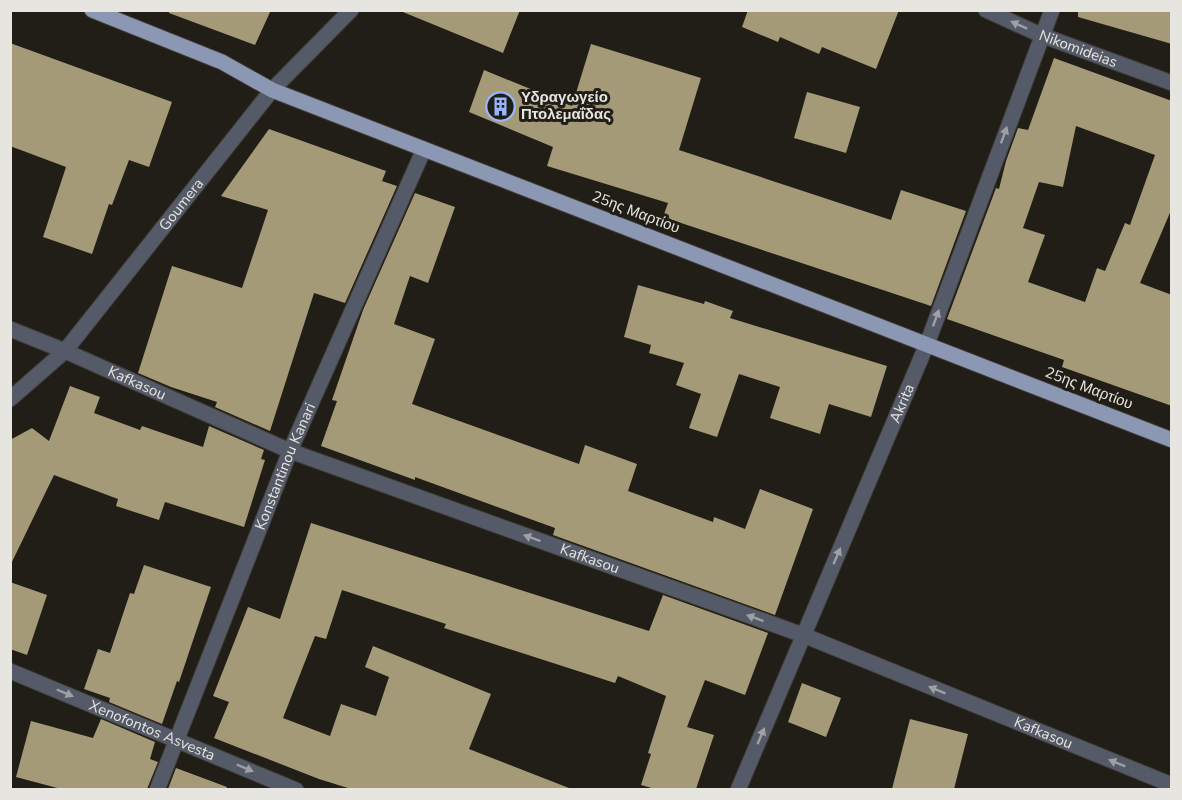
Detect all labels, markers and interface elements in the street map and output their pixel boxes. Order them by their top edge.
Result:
one-way arrow [1009,20,1027,30]
street label: Nikomideias [1036,25,1120,72]
place label: Υδραγωγείο Πτολεμαΐδας [521,87,611,124]
building icon: Υδραγωγείο Πτολεμαΐδας [484,90,516,122]
one-way arrow [1000,126,1009,144]
street label: Goumera [154,174,208,235]
street label: 25ης Μαρτίου [589,186,683,238]
one-way arrow [932,309,942,327]
street label: Kafkasou [105,361,169,405]
street label: 25ης Μαρτίου [1042,362,1136,414]
street label: Akrita [885,381,919,426]
street label: Konstantinou Kanari [250,400,320,533]
one-way arrow [523,533,541,543]
street label: Kafkasou [557,539,622,578]
one-way arrow [832,547,841,564]
one-way arrow [746,613,764,623]
one-way arrow [927,685,945,695]
one-way arrow [56,688,74,698]
street label: Xenofontos Asvesta [86,695,218,765]
street label: Kafkasou [1011,712,1076,754]
one-way arrow [756,726,766,744]
one-way arrow [1108,758,1126,768]
one-way arrow [236,763,254,773]

